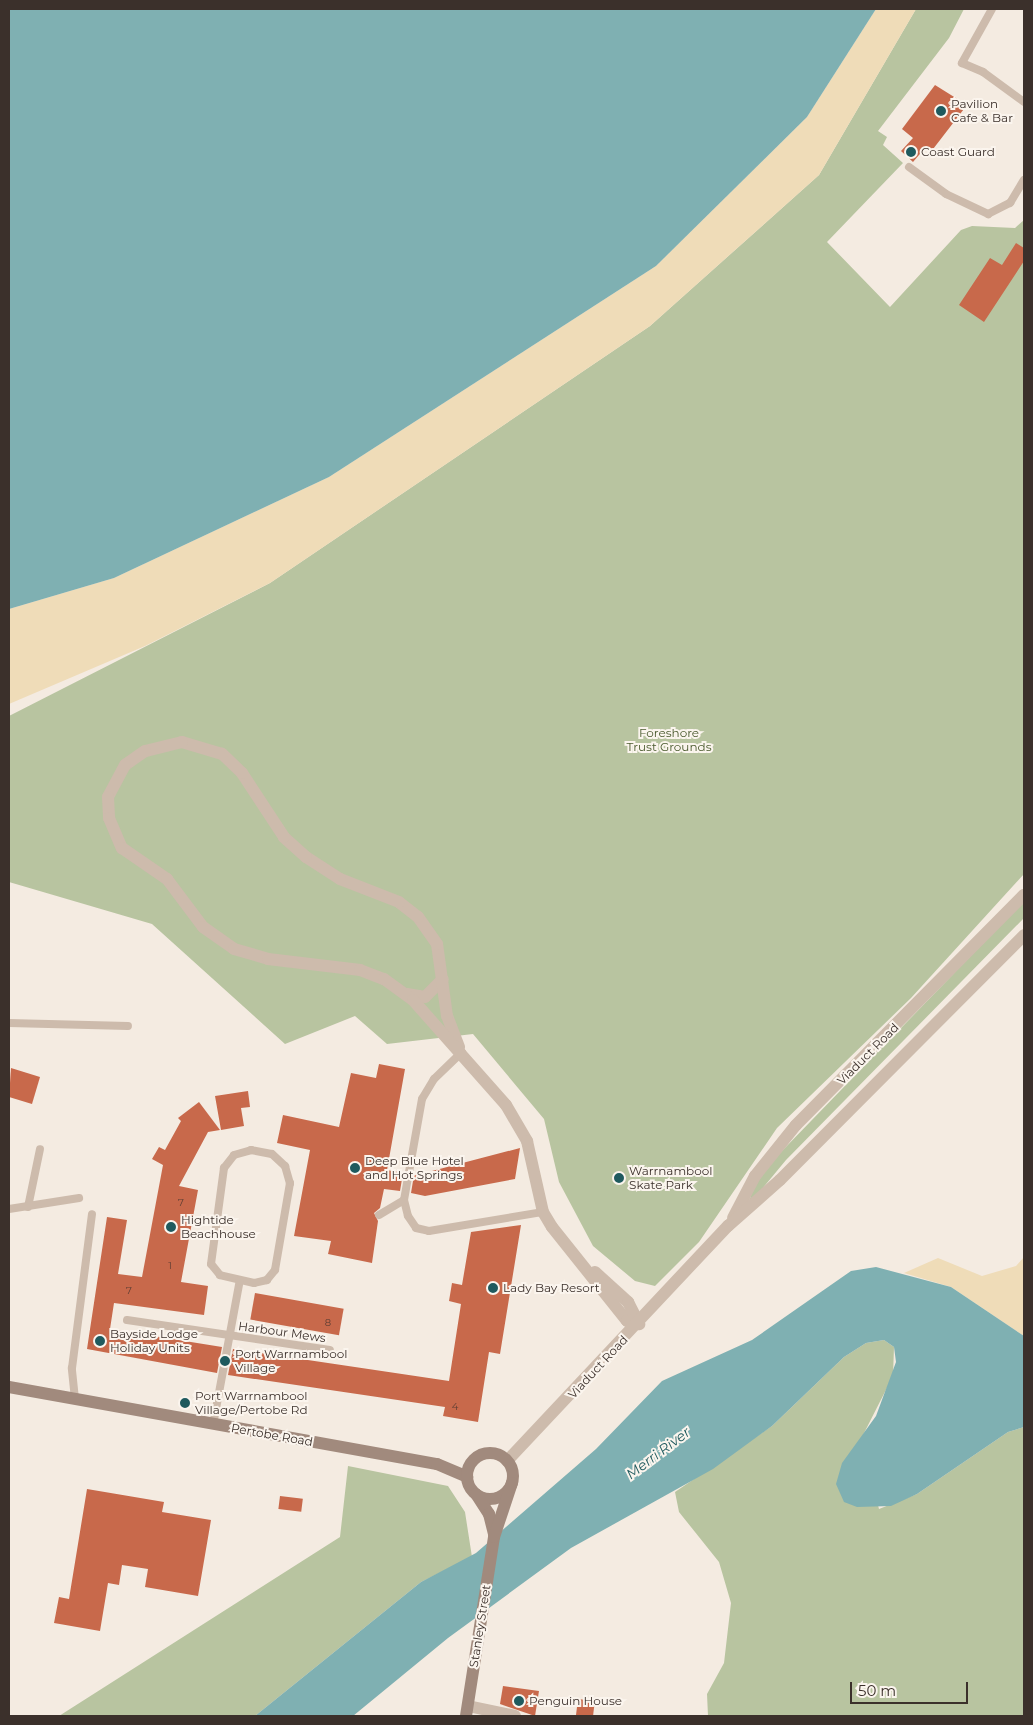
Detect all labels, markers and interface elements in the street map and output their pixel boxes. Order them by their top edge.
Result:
place label: Pavilion Cafe & Bar [951,97,1013,125]
marker: Pavilion Cafe & Bar [935,105,947,117]
place label: Coast Guard [921,145,995,159]
marker: Coast Guard [905,146,917,158]
park label: Foreshore Trust Grounds [626,726,712,754]
street label: Viaduct Road [834,1020,902,1088]
place label: Deep Blue Hotel and Hot Springs [365,1154,464,1182]
marker: Deep Blue Hotel and Hot Springs [349,1162,361,1174]
place label: Warrnambool Skate Park [629,1164,713,1192]
marker: Warrnambool Skate Park [613,1172,625,1184]
house number: 7 [178,1197,184,1209]
place label: Hightide Beachhouse [181,1213,256,1241]
marker: Hightide Beachhouse [165,1221,177,1233]
house number: 1 [168,1260,172,1272]
place label: Lady Bay Resort [503,1281,600,1295]
marker: Lady Bay Resort [487,1282,499,1294]
house number: 7 [126,1285,132,1297]
house number: 8 [325,1317,331,1329]
street label: Harbour Mews [237,1319,327,1345]
place label: Bayside Lodge Holiday Units [110,1327,198,1355]
street label: Viaduct Road [565,1333,631,1401]
marker: Bayside Lodge Holiday Units [94,1335,106,1347]
place label: Port Warrnambool Village [235,1347,348,1375]
marker: Port Warrnambool Village [219,1355,231,1367]
place label: Port Warrnambool Village/Pertobe Rd [195,1389,308,1417]
marker: Port Warrnambool Village/Pertobe Rd [179,1397,191,1409]
house number: 4 [452,1401,458,1413]
street label: Pertobe Road [230,1421,314,1449]
water label: Merri River [623,1424,693,1482]
street label: Stanley Street [466,1584,494,1668]
scale bar [853,1672,970,1704]
text: 50 m [858,1681,896,1700]
place label: Penguin House [529,1694,622,1708]
marker: Penguin House [513,1695,525,1707]

